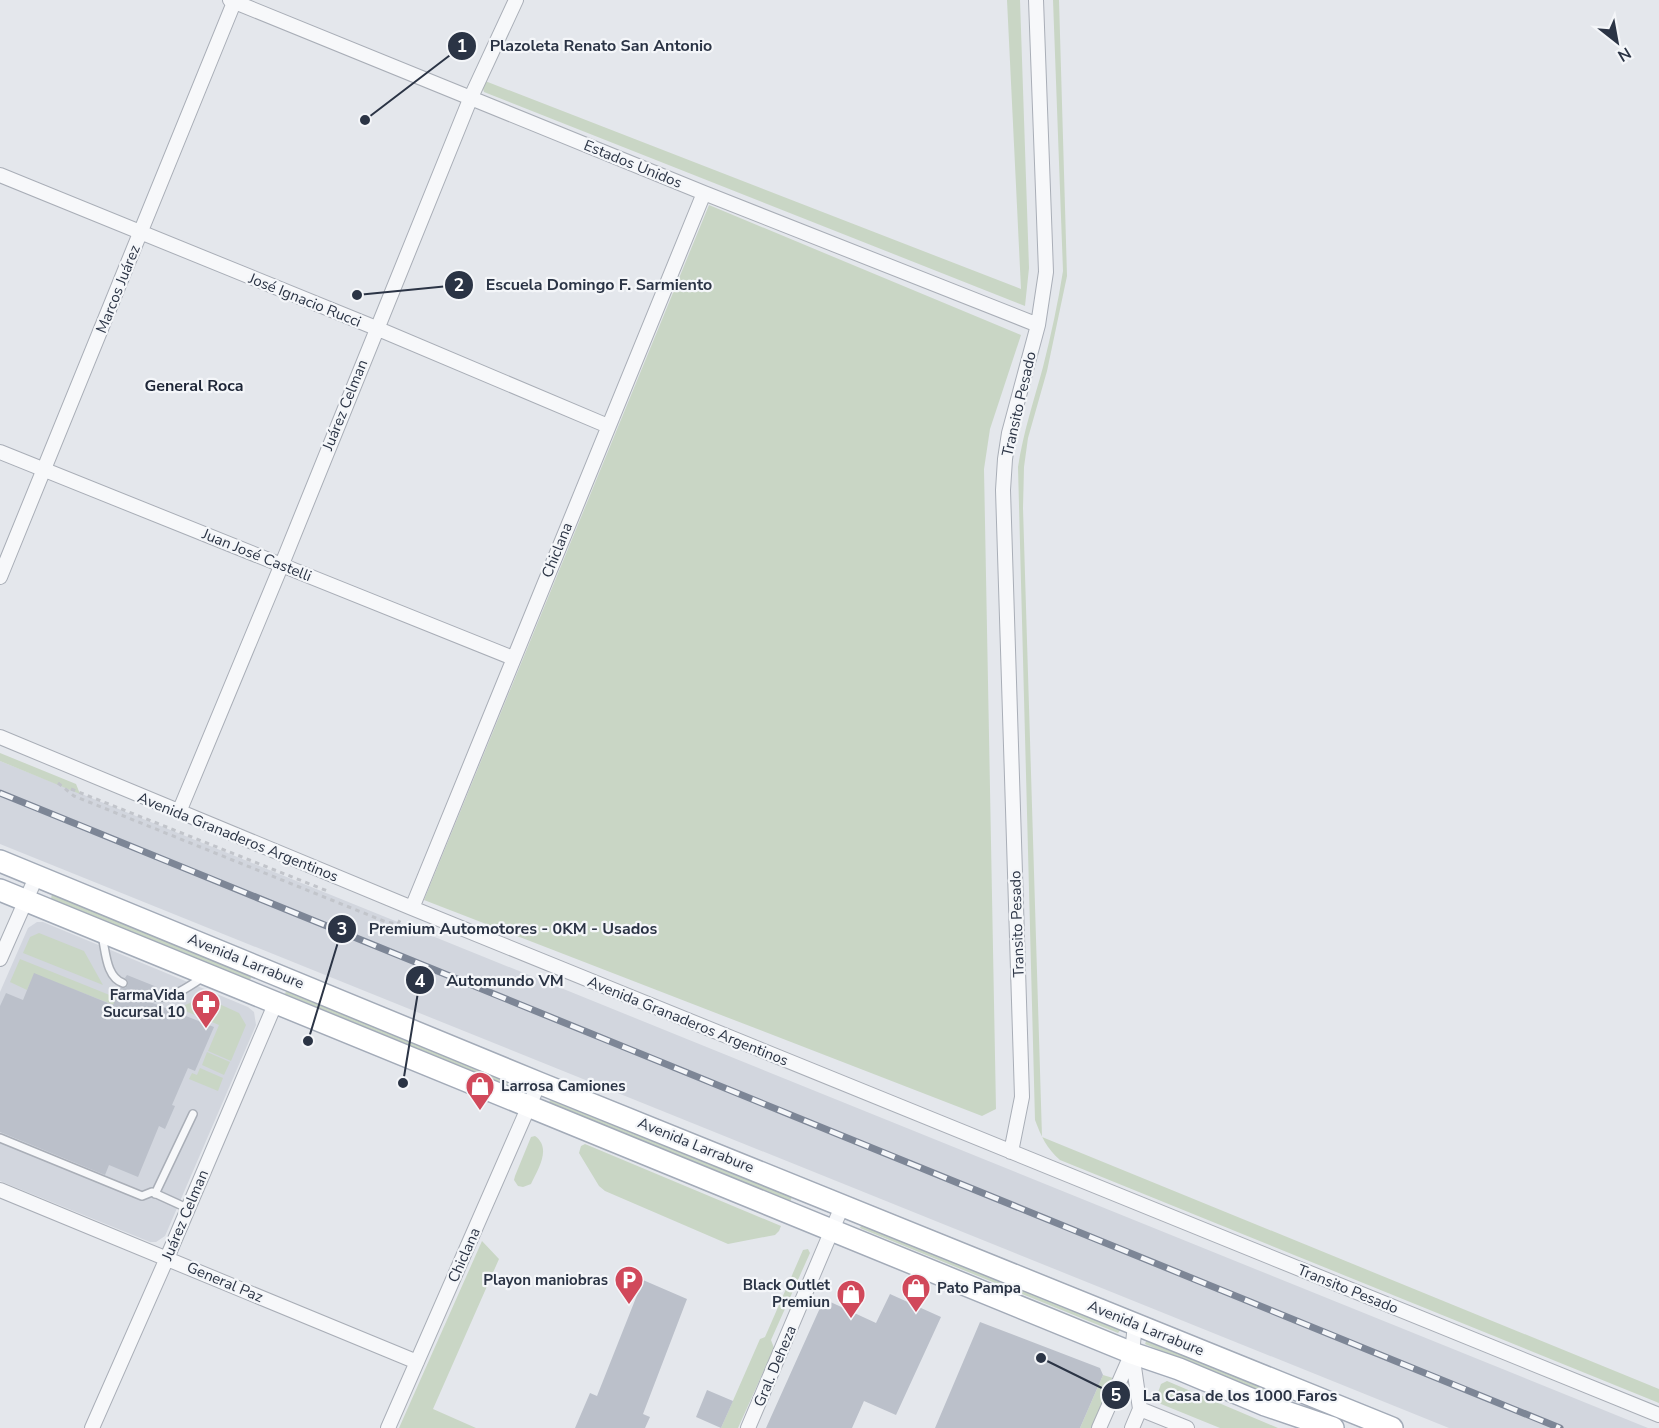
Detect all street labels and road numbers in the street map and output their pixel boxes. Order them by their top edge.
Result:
street label: Estados Unidos [581,135,685,193]
street label: Marcos Juárez [91,242,145,336]
street label: José Ignacio Rucci [245,268,364,332]
street label: Transito Pesado [997,350,1041,458]
street label: Juárez Celman [317,356,372,454]
street label: Chiclana [537,519,577,581]
street label: Juan José Castelli [198,524,315,586]
street label: Avenida Granaderos Argentinos [135,787,341,887]
street label: Transito Pesado [1005,870,1029,978]
street label: Avenida Larrabure [185,929,307,993]
street label: Avenida Granaderos Argentinos [585,971,791,1071]
street label: Avenida Larrabure [635,1113,757,1177]
street label: Juárez Celman [157,1167,213,1264]
street label: Chiclana [443,1224,485,1286]
street label: General Paz [184,1257,266,1307]
street label: Transito Pesado [1295,1260,1401,1318]
street label: Avenida Larrabure [1085,1296,1207,1360]
street label: Gral. Deheza [749,1322,801,1410]

